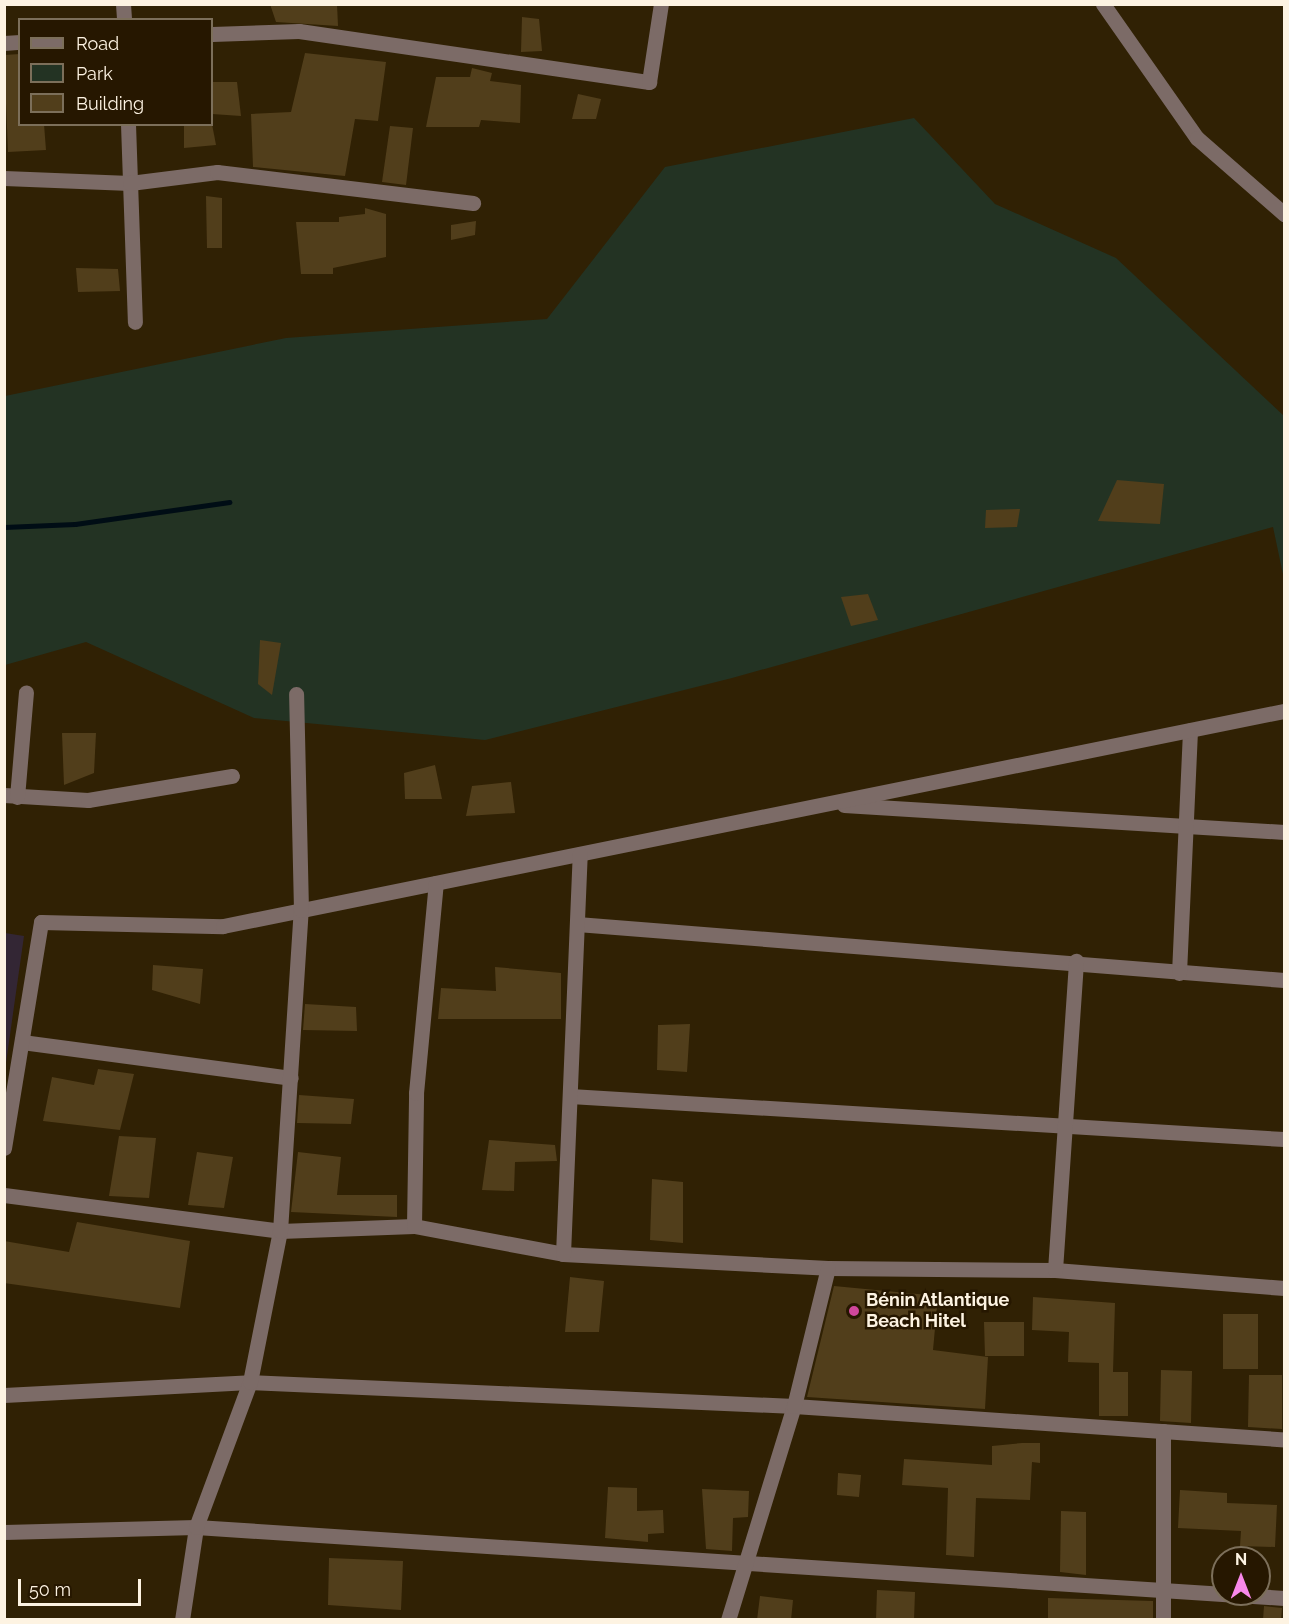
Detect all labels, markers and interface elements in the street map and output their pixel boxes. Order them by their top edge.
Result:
legend [18,18,213,126]
text: Road [76,33,119,54]
text: Park [76,63,113,84]
text: Building [76,93,144,114]
place label: Bénin Atlantique Beach Hitel [866,1290,1010,1332]
marker: Bénin Atlantique Beach Hitel [847,1304,861,1318]
north arrow [1211,1546,1271,1606]
text: N [1235,1550,1247,1569]
scale bar [21,1567,144,1605]
text: 50 m [29,1579,71,1600]

